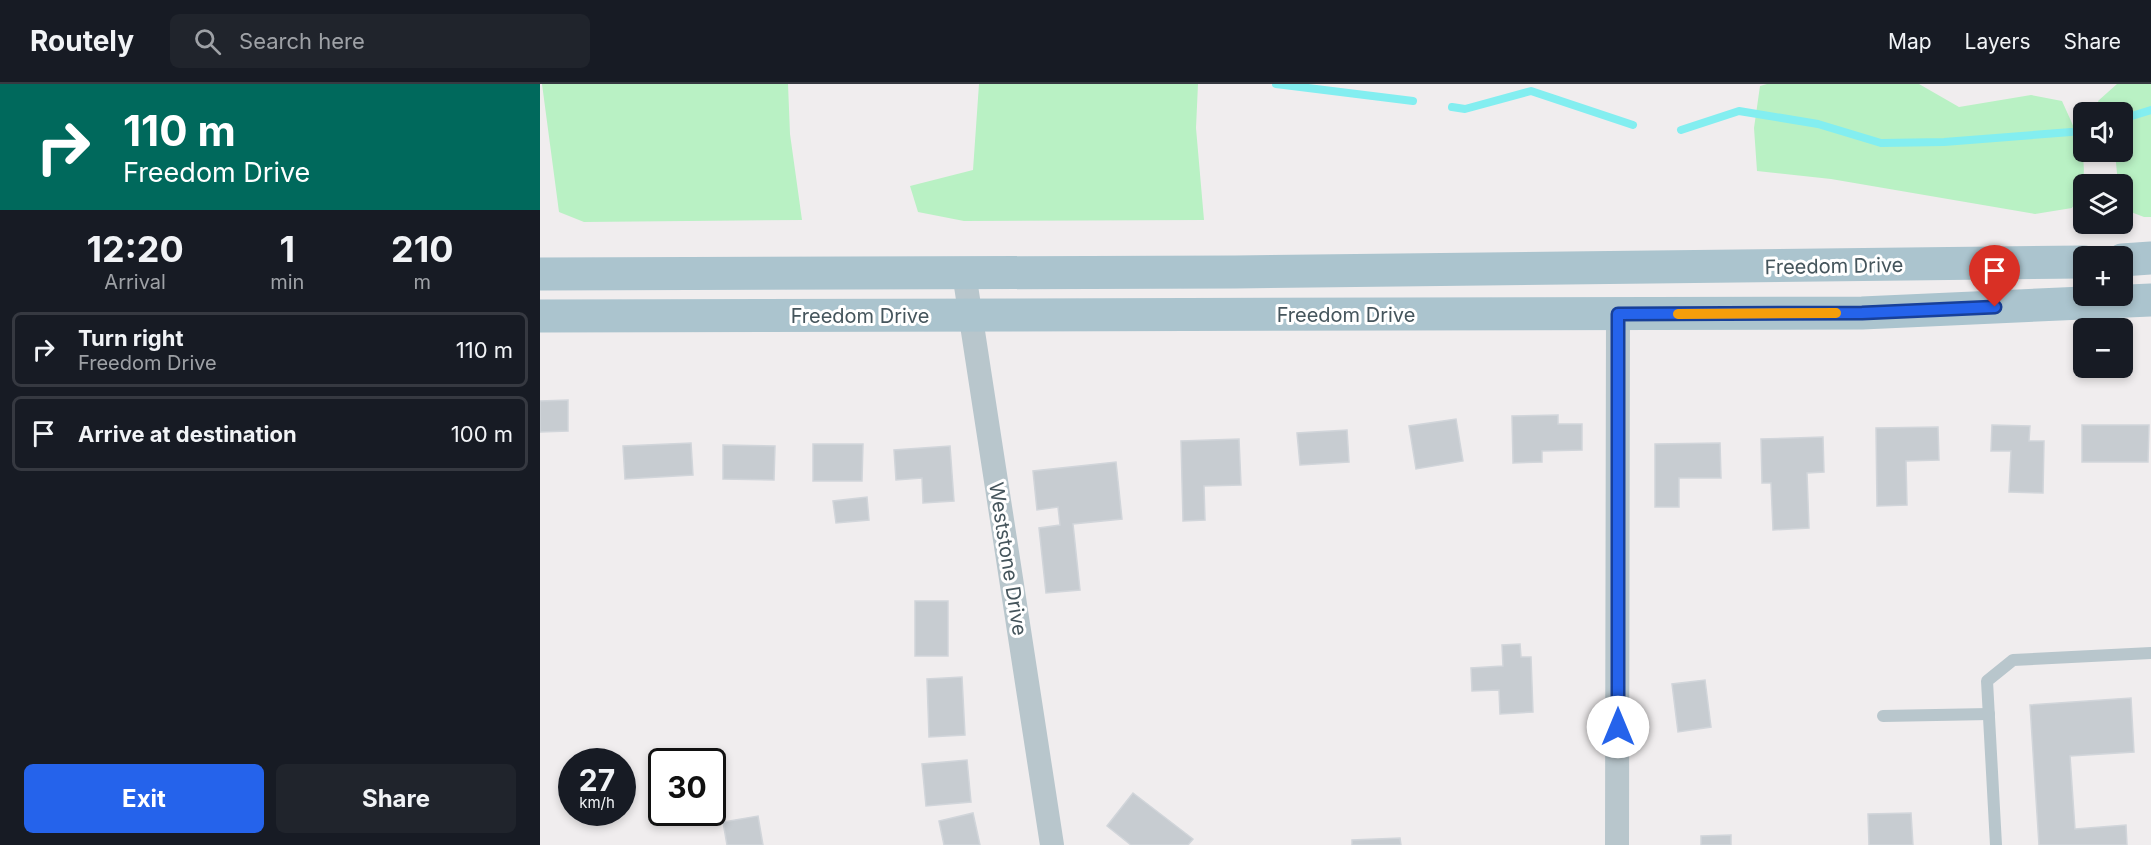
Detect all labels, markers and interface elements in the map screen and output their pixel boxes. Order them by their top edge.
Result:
search box [170,14,590,68]
text: Routely [30,24,134,58]
icon: search [191,25,224,58]
text: Search here [239,28,365,54]
text: Map [1888,29,1932,54]
text: Layers [1965,29,2031,54]
text: Share [2064,29,2121,54]
map controls [2073,102,2133,378]
button: sound [2073,102,2133,162]
text: 110 m [123,105,236,156]
icon: right [24,108,102,186]
text: Freedom Drive [123,156,310,189]
button: layers [2073,174,2133,234]
text: 12:20 [87,227,184,271]
text: 1 [280,227,295,271]
text: 210 [391,227,453,271]
pin [1969,245,2020,307]
button: + [2073,246,2133,306]
street label: Freedom Drive [1764,253,1904,279]
icon: arrive [1978,254,2011,287]
text: Arrival [104,270,166,294]
text: min [270,270,304,294]
text: m [413,270,431,294]
street label: Freedom Drive [1277,303,1415,327]
street label: Freedom Drive [791,304,929,328]
button: − [2073,318,2133,378]
text: Turn right [78,325,184,351]
icon: right [27,333,60,366]
text: 110 m [456,337,513,363]
text: Freedom Drive [78,351,217,375]
icon: arrive [27,417,60,450]
text: Arrive at destination [78,421,297,447]
text: 100 m [451,421,513,447]
street label: Weststone Drive [984,481,1032,637]
position arrow [1586,695,1650,759]
speed limit sign: 30 [648,748,726,826]
text: 27 [579,762,615,798]
button: Exit [24,764,264,833]
button: Share [276,764,516,833]
text: km/h [579,793,615,812]

